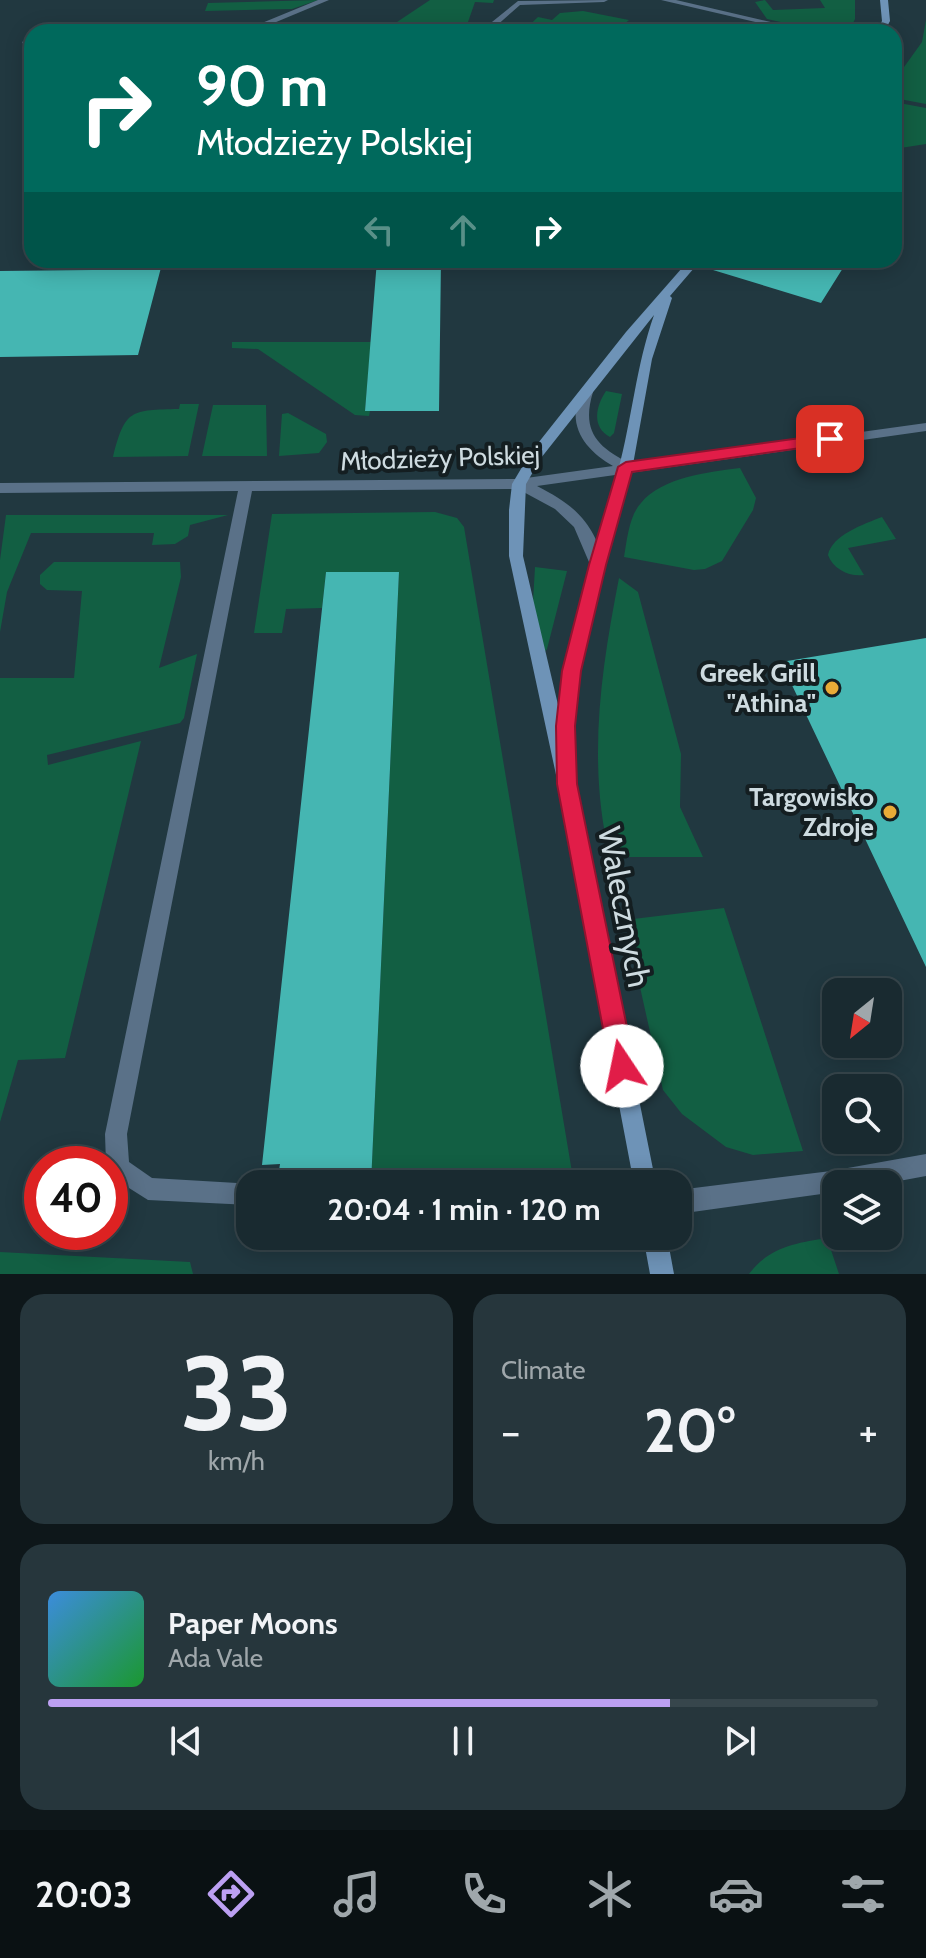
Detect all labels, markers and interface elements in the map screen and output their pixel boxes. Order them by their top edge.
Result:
text: 90 m [196,52,328,120]
icon: right [64,56,168,160]
text: Młodzieży Polskiej [196,120,473,164]
icon: left [357,208,401,252]
icon: ahead [441,208,485,252]
icon: right [525,208,569,252]
pin [796,405,864,473]
icon: arrive [808,417,852,461]
street label: Młodzieży Polskiej [340,439,540,477]
place label: Greek Grill "Athina" [700,657,816,719]
marker: Greek Grill "Athina" [823,679,841,697]
place label: Targowisko Zdroje [749,781,874,843]
marker: Targowisko Zdroje [881,803,899,821]
street label: Walecznych [590,823,659,991]
north arrow [822,978,902,1058]
map controls [822,978,902,1250]
position arrow [580,1024,664,1108]
button: search [822,1074,902,1154]
speed limit sign: 40 [24,1146,128,1250]
button: layers [822,1170,902,1250]
text: 20:04 · 1 min · 120 m [327,1191,601,1228]
text: 33 [180,1330,293,1456]
text: Climate [501,1354,586,1386]
text: 20° [644,1394,735,1467]
text: − [501,1405,520,1458]
text: + [859,1405,878,1458]
text: km/h [208,1445,265,1477]
text: Paper Moons [168,1605,338,1642]
text: Ada Vale [168,1642,263,1674]
icon: previous [164,1719,208,1763]
icon: pause [441,1719,485,1763]
icon: next [718,1719,762,1763]
icon: directions [203,1866,259,1922]
icon: music [329,1866,385,1922]
icon: phone [456,1866,512,1922]
icon: climate [582,1866,638,1922]
icon: car [708,1866,764,1922]
icon: filters [835,1866,891,1922]
text: 20:03 [35,1872,132,1916]

